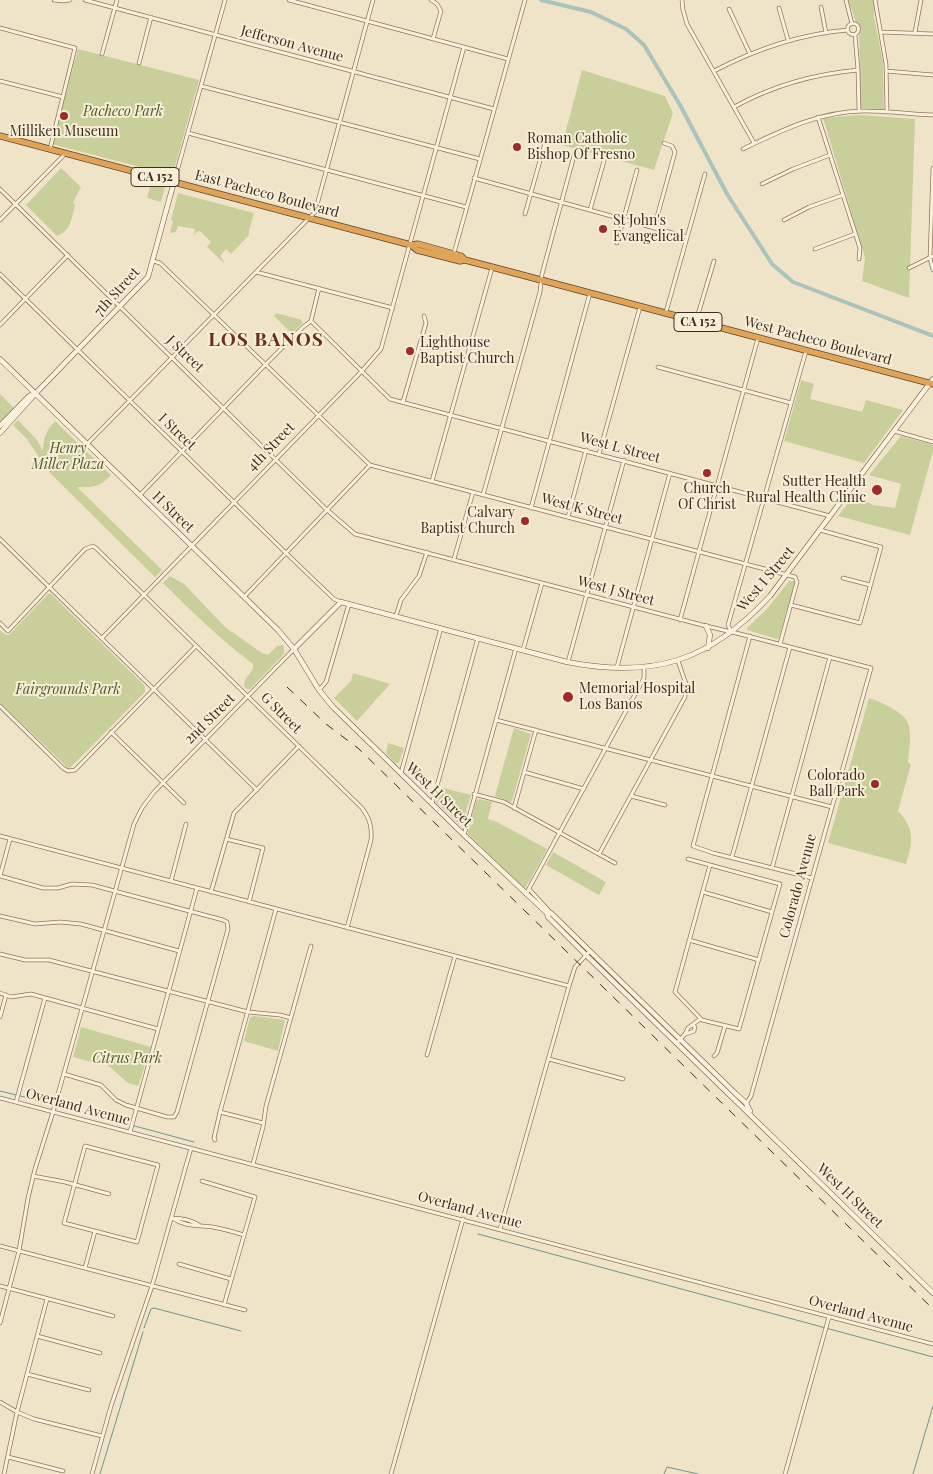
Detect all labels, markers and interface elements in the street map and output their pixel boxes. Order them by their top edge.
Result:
street label: Jefferson Avenue [239,22,345,66]
park label: Pacheco Park [83,104,163,120]
marker: Milliken Museum [58,110,70,122]
place label: Milliken Museum [10,124,118,140]
place label: Roman Catholic Bishop Of Fresno [527,131,635,164]
marker: Roman Catholic Bishop Of Fresno [511,141,523,153]
street label: East Pacheco Boulevard [193,167,341,221]
road number: CA 152 [131,168,179,186]
place label: St John's Evangelical [613,213,684,246]
marker: St John's Evangelical [597,223,609,235]
street label: 7th Street [91,264,143,320]
road number: CA 152 [674,313,722,332]
street label: West Pacheco Boulevard [742,313,894,369]
district label: LOS BANOS [207,329,325,351]
street label: J Street [163,332,207,376]
place label: Lighthouse Baptist Church [420,335,515,368]
marker: Lighthouse Baptist Church [404,345,416,357]
street label: I Street [155,410,199,454]
street label: 4th Street [244,419,298,475]
street label: West L Street [578,429,662,467]
park label: Henry Miller Plaza [32,441,104,474]
marker: Church Of Christ [701,467,713,479]
place label: Sutter Health Rural Health Clinic [746,474,866,507]
place label: Church Of Christ [678,481,736,514]
marker: Sutter Health Rural Health Clinic [870,483,884,497]
street label: H Street [149,488,197,536]
street label: West K Street [539,490,625,528]
place label: Calvary Baptist Church [420,505,515,538]
marker: Calvary Baptist Church [519,515,531,527]
street label: West I Street [734,543,798,615]
street label: West J Street [576,573,656,609]
place label: Memorial Hospital Los Banos [579,681,695,714]
park label: Fairgrounds Park [16,682,120,698]
street label: G Street [257,689,305,737]
street label: 2nd Street [181,690,239,748]
marker: Memorial Hospital Los Banos [561,690,575,704]
street label: West H Street [403,759,475,831]
place label: Colorado Ball Park [807,768,865,800]
marker: Colorado Ball Park [869,778,881,790]
street label: Colorado Avenue [776,832,820,940]
park label: Citrus Park [92,1051,162,1067]
street label: Overland Avenue [24,1085,132,1129]
street label: West H Street [814,1160,886,1232]
street label: Overland Avenue [416,1188,524,1232]
street label: Overland Avenue [807,1292,915,1336]

